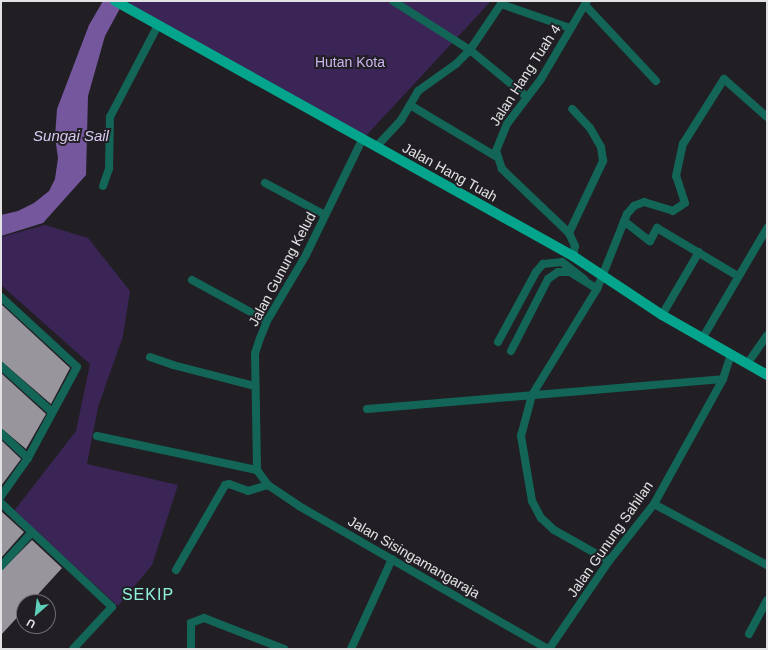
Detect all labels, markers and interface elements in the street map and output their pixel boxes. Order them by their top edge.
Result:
street label: Jalan Hang Tuah 4 [486,21,564,129]
park label: Hutan Kota [315,54,385,70]
water label: Sungai Sail [33,127,109,145]
street label: Jalan Hang Tuah [400,139,500,205]
street label: Jalan Gunung Kelud [245,209,319,329]
street label: Jalan Gunung Sahilan [564,478,656,600]
street label: Jalan Sisingamangaraja [345,512,483,602]
district label: SEKIP [122,585,174,605]
north arrow [16,594,56,634]
text: U [25,617,37,631]

